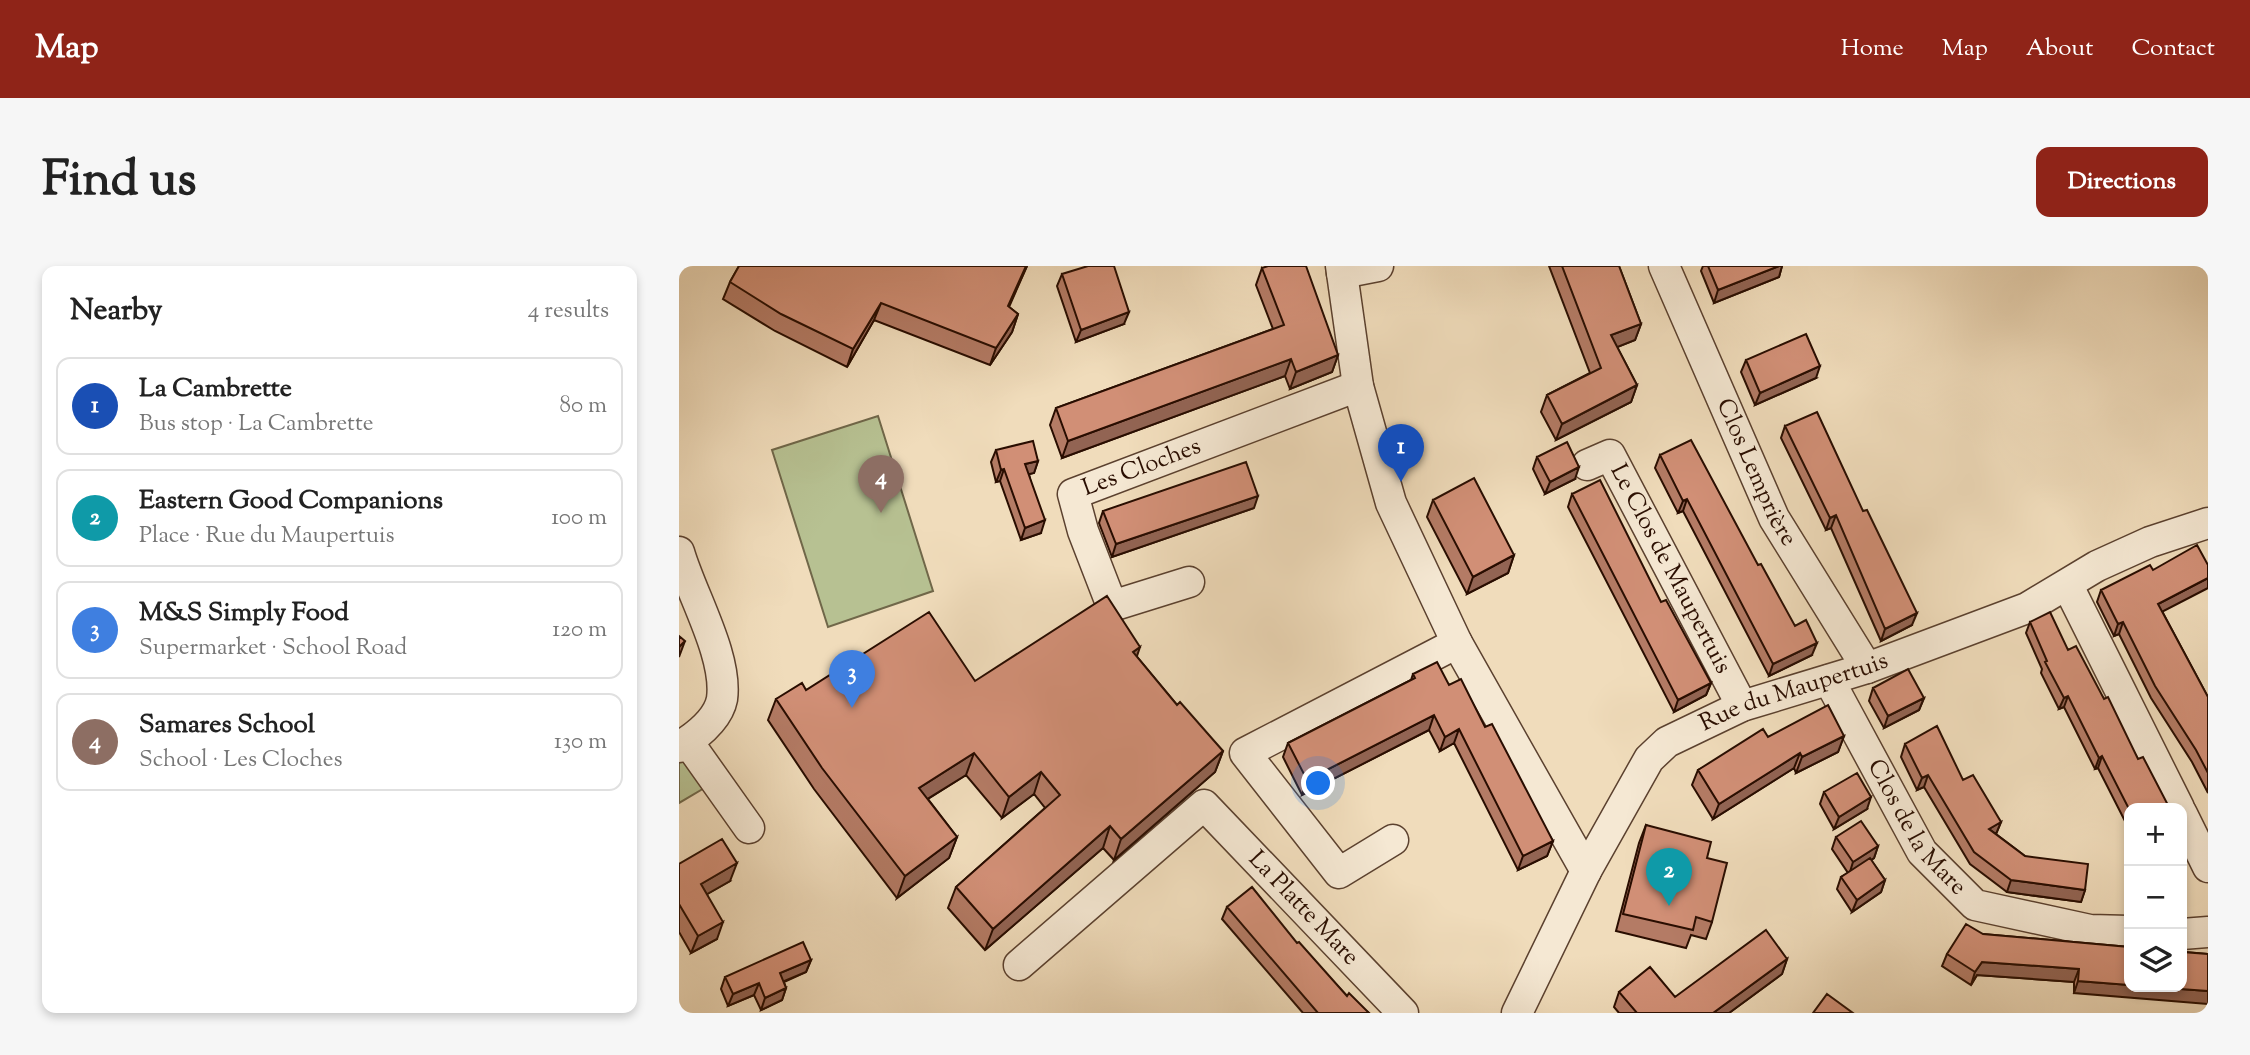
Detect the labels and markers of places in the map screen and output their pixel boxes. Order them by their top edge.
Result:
pin: 1 [1378,424,1424,482]
pin: 4 [858,455,904,513]
pin: 3 [829,650,875,708]
pin: 2 [1646,848,1692,906]

